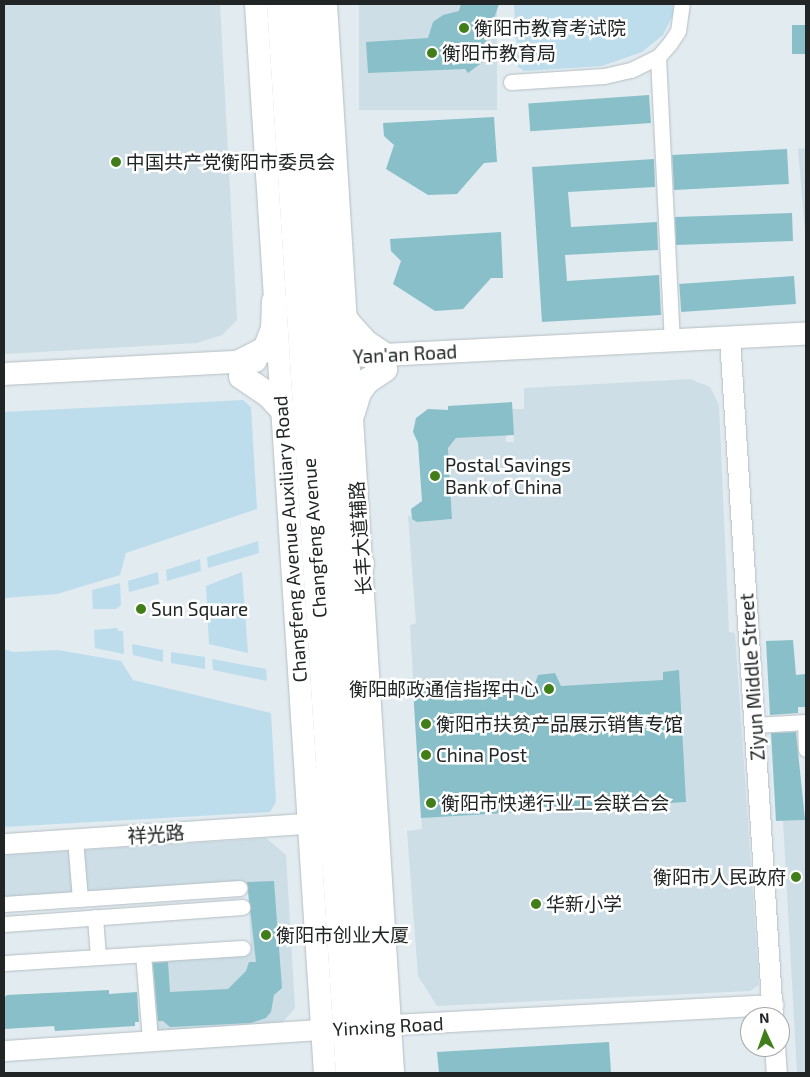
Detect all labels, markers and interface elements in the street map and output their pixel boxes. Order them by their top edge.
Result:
place label: 衡阳市教育考试院 [474,17,626,39]
marker: 衡阳市教育考试院 [458,22,470,34]
place label: 衡阳市教育局 [442,42,556,64]
marker: 衡阳市教育局 [426,47,438,59]
place label: 中国共产党衡阳市委员会 [126,151,335,173]
marker: 中国共产党衡阳市委员会 [110,156,122,168]
street label: Yan'an Road [352,340,458,368]
street label: Changfeng Avenue Auxiliary Road [269,394,311,684]
place label: Postal Savings Bank of China [445,454,571,498]
street label: Changfeng Avenue [297,457,331,619]
marker: Postal Savings Bank of China [429,470,441,482]
street label: 长丰大道辅路 [345,480,375,596]
street label: Ziyun Middle Street [735,593,769,761]
place label: Sun Square [151,598,248,620]
marker: Sun Square [135,603,147,615]
place label: 衡阳邮政通信指挥中心 [349,678,539,700]
marker: 衡阳邮政通信指挥中心 [543,683,555,695]
place label: 衡阳市扶贫产品展示销售专馆 [436,713,683,735]
marker: 衡阳市扶贫产品展示销售专馆 [420,718,432,730]
place label: China Post [436,744,527,766]
marker: China Post [420,749,432,761]
place label: 衡阳市快递行业工会联合会 [441,792,669,814]
marker: 衡阳市快递行业工会联合会 [425,797,437,809]
street label: 祥光路 [127,821,185,847]
place label: 衡阳市人民政府 [653,866,786,888]
marker: 衡阳市人民政府 [790,871,802,883]
place label: 华新小学 [546,893,622,915]
marker: 华新小学 [530,898,542,910]
place label: 衡阳市创业大厦 [276,924,409,946]
marker: 衡阳市创业大厦 [260,929,272,941]
north arrow [740,1007,790,1057]
text: N [759,1009,770,1026]
street label: Yinxing Road [332,1012,444,1040]

